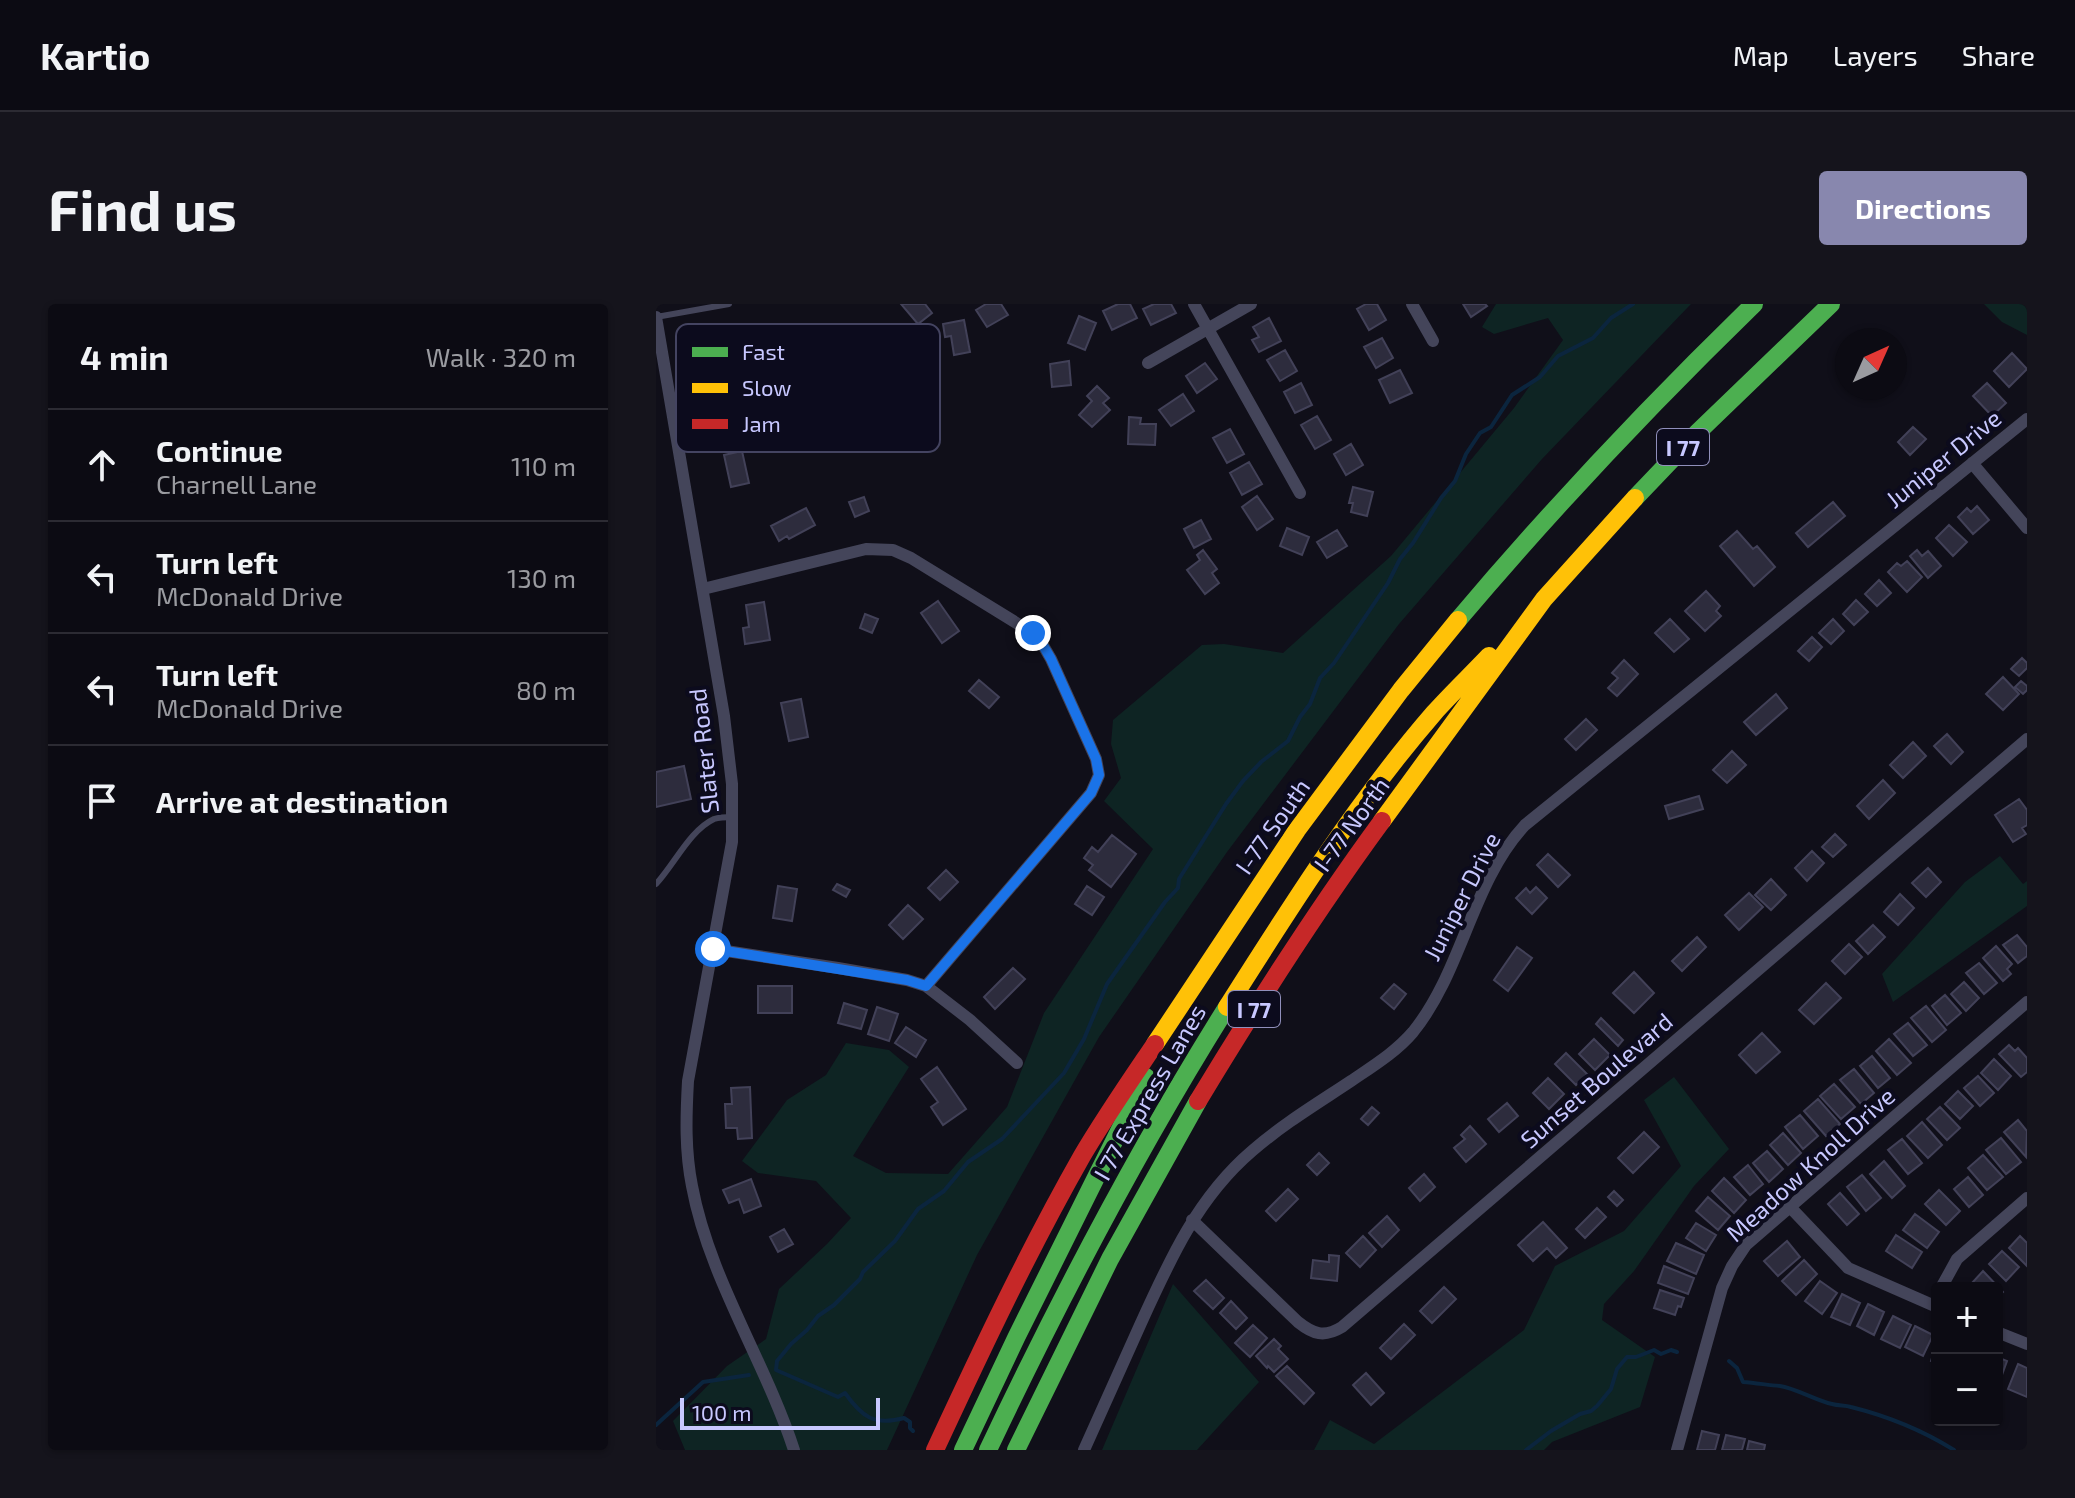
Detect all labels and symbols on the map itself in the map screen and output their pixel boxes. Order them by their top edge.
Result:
legend [676,324,940,452]
north arrow [1835,328,1907,400]
text: Fast [742,338,785,364]
text: Slow [742,374,791,400]
street label: Juniper Drive [1879,403,2007,513]
text: Jam [742,410,781,436]
road number: I 77 [1657,429,1709,465]
route end [1015,615,1051,651]
street label: Slater Road [682,687,724,815]
street label: I-77 North [1307,771,1395,877]
street label: I-77 South [1229,773,1315,879]
street label: Juniper Drive [1416,827,1506,965]
route start [695,931,731,967]
road number: I 77 [1228,991,1280,1027]
street label: I 77 Express Lanes [1087,999,1211,1185]
street label: Sunset Boulevard [1514,1006,1678,1154]
street label: Meadow Knoll Drive [1720,1081,1900,1247]
scale bar [680,1394,880,1430]

